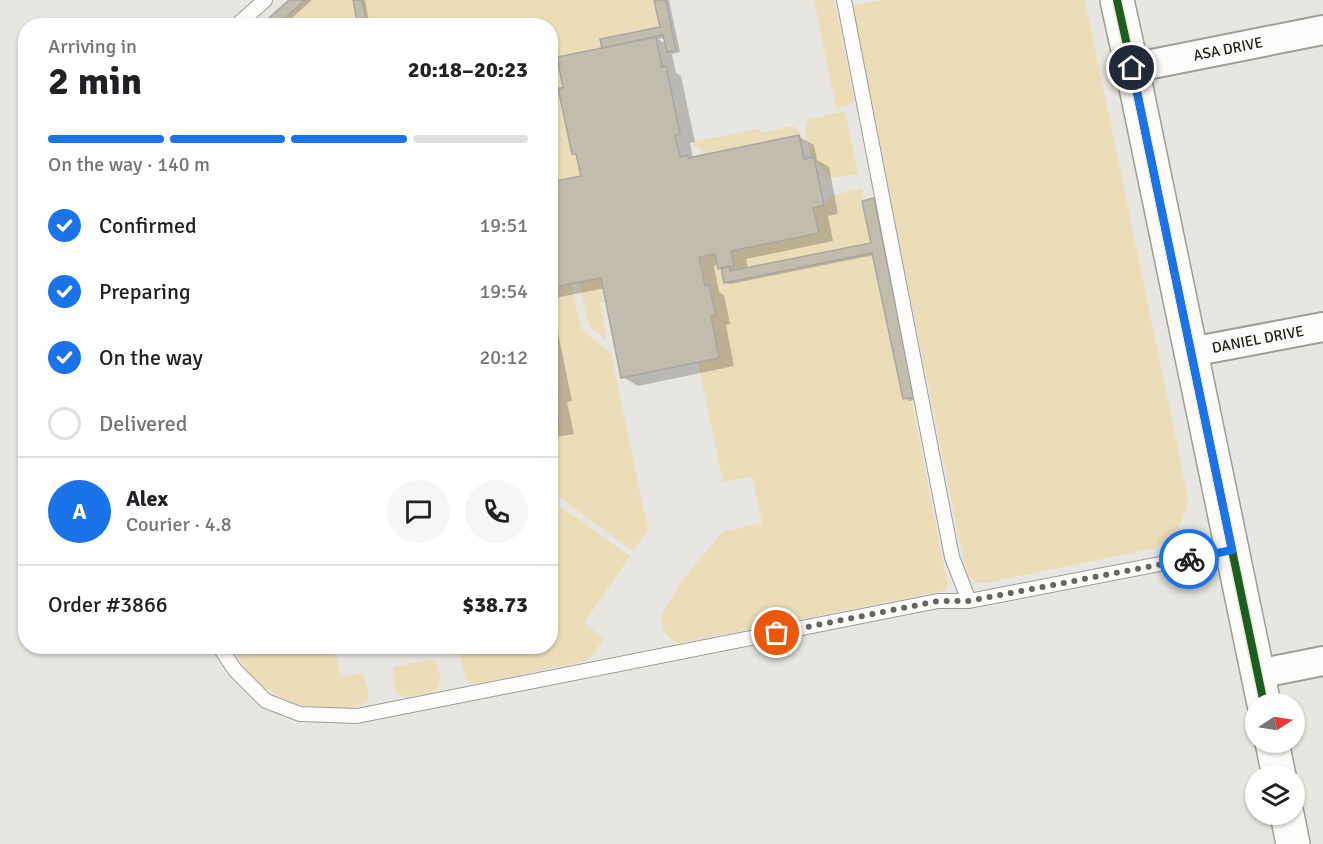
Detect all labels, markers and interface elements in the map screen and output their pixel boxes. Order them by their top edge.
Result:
street label: ASA DRIVE [1192,33,1264,65]
text: Arriving in [48,34,137,59]
pin [1106,42,1157,93]
icon: home [1115,51,1148,84]
text: 20:18–20:23 [408,56,528,83]
text: 2 min [48,57,142,105]
text: On the way · 140 m [48,152,210,177]
icon: check [48,209,81,242]
text: Confirmed [99,212,197,239]
text: 19:51 [479,213,528,238]
icon: check [48,275,81,308]
text: Preparing [99,278,191,305]
text: 19:54 [479,279,528,304]
street label: DANIEL DRIVE [1210,322,1305,357]
icon: check [48,341,81,374]
text: On the way [99,344,203,371]
text: 20:12 [479,345,528,370]
text: Delivered [99,410,187,437]
button: chat [387,480,450,543]
button: phone [465,480,528,543]
text: Alex [126,485,168,512]
text: A [72,498,87,525]
text: Courier · 4.8 [126,512,232,537]
courier [1159,529,1219,589]
icon: bike [1173,543,1206,576]
text: Order #3866 [48,591,168,618]
text: $38.73 [462,591,528,618]
pin [751,607,802,658]
icon: bag [760,616,793,649]
north arrow [1245,693,1305,753]
map controls [1245,693,1305,825]
button: layers [1245,765,1305,825]

